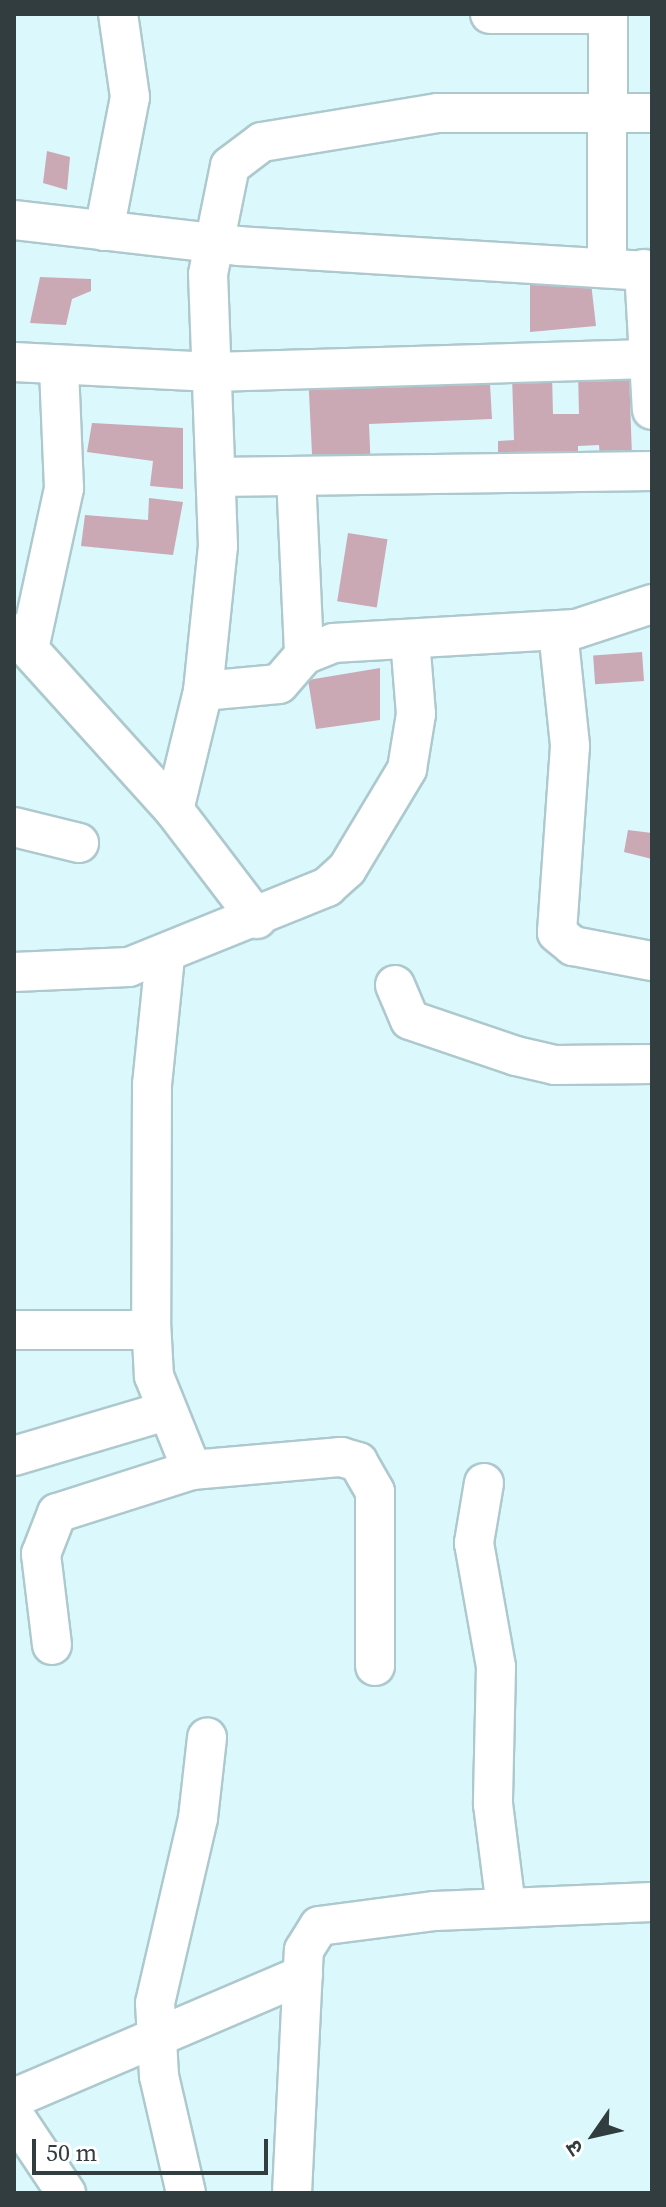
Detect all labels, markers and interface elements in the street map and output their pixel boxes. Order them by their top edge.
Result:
north arrow [554,2095,634,2175]
scale bar [36,2123,272,2173]
text: उ [558,2135,590,2162]
text: 50 m [46,2136,97,2169]

